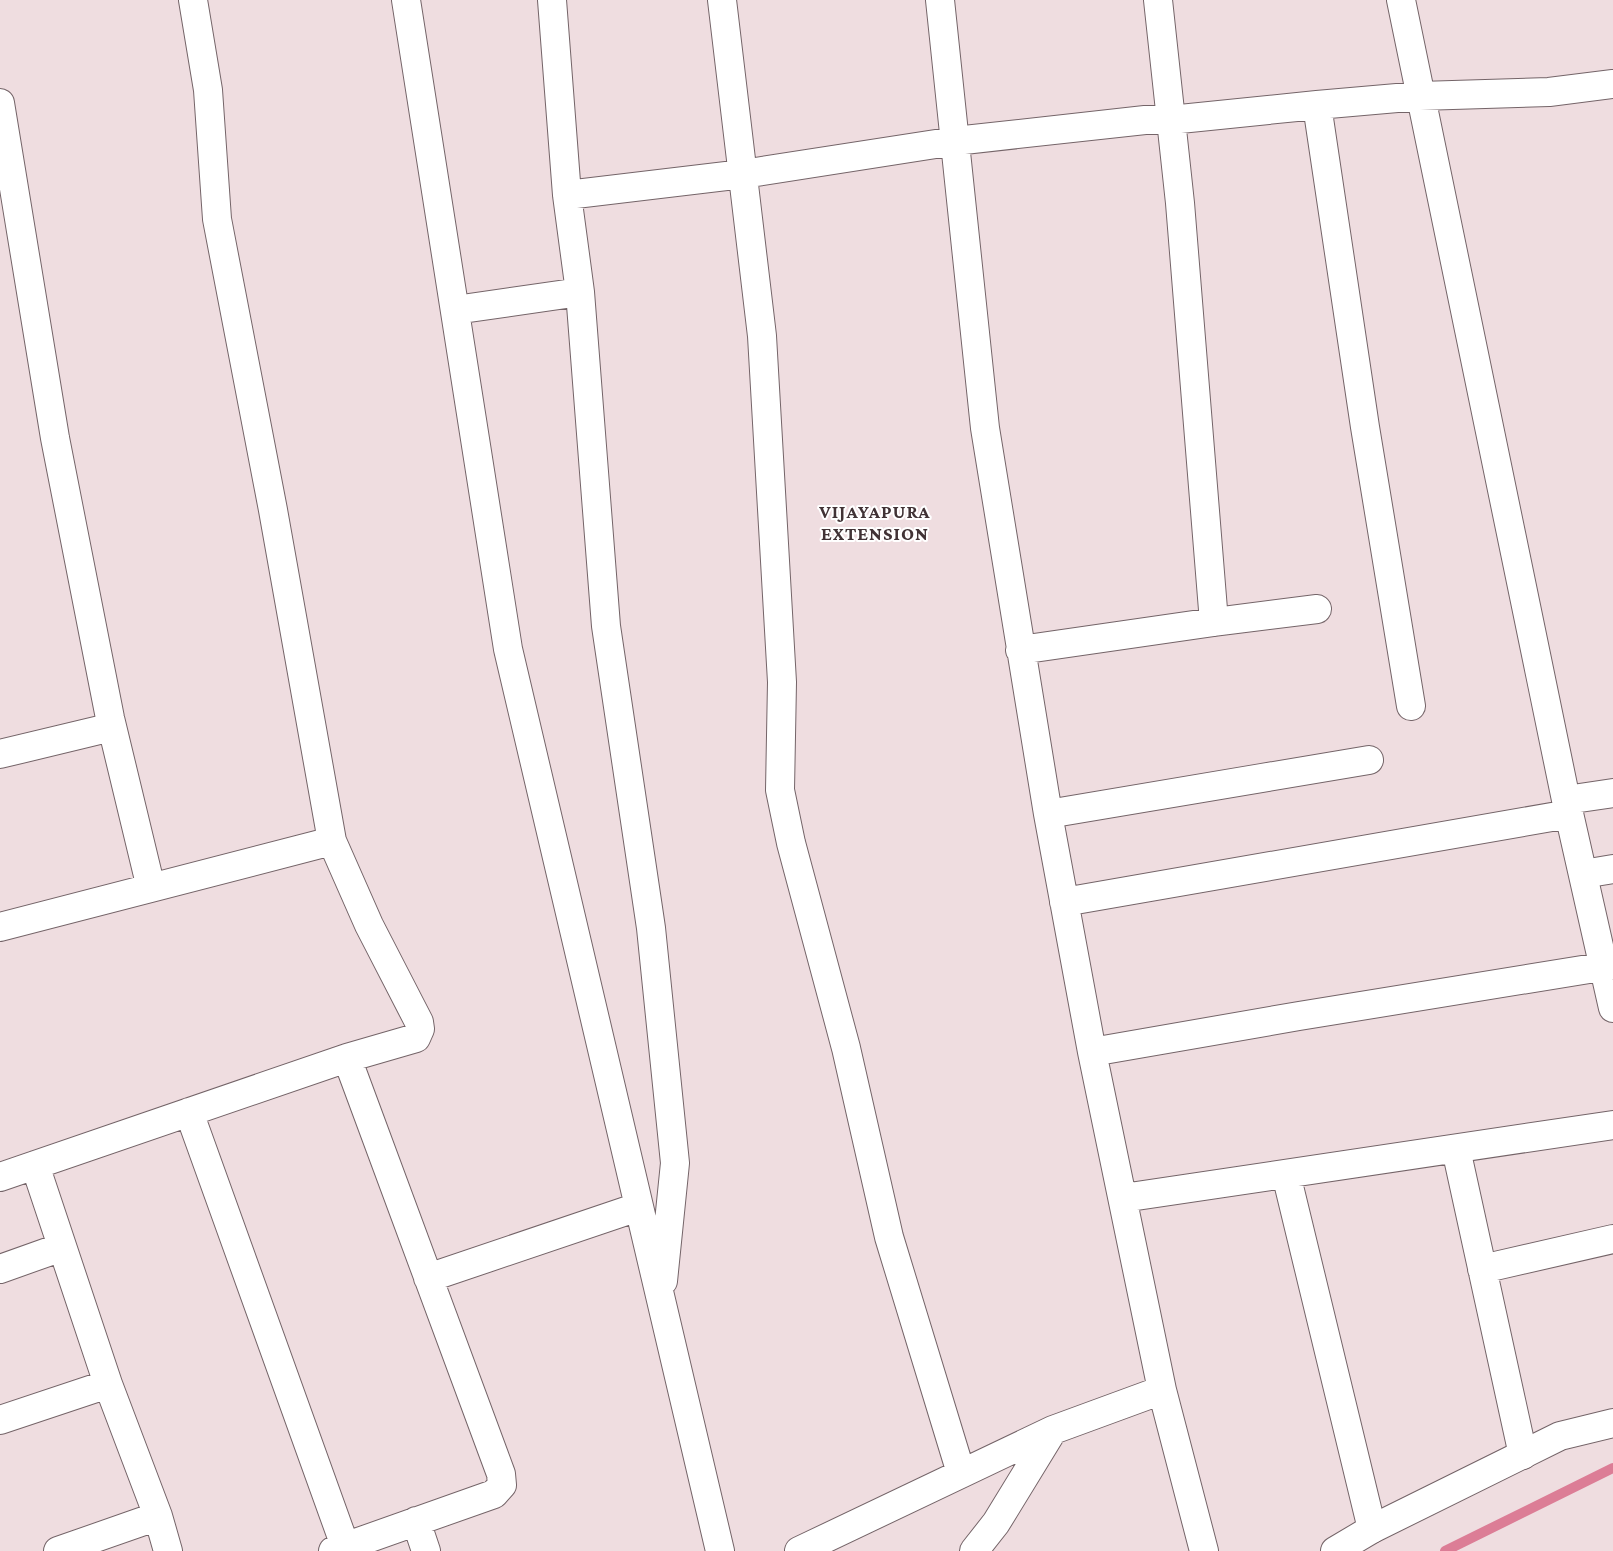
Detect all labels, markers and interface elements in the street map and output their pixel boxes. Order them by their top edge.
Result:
district label: VIJAYAPURA EXTENSION [818,501,931,544]

